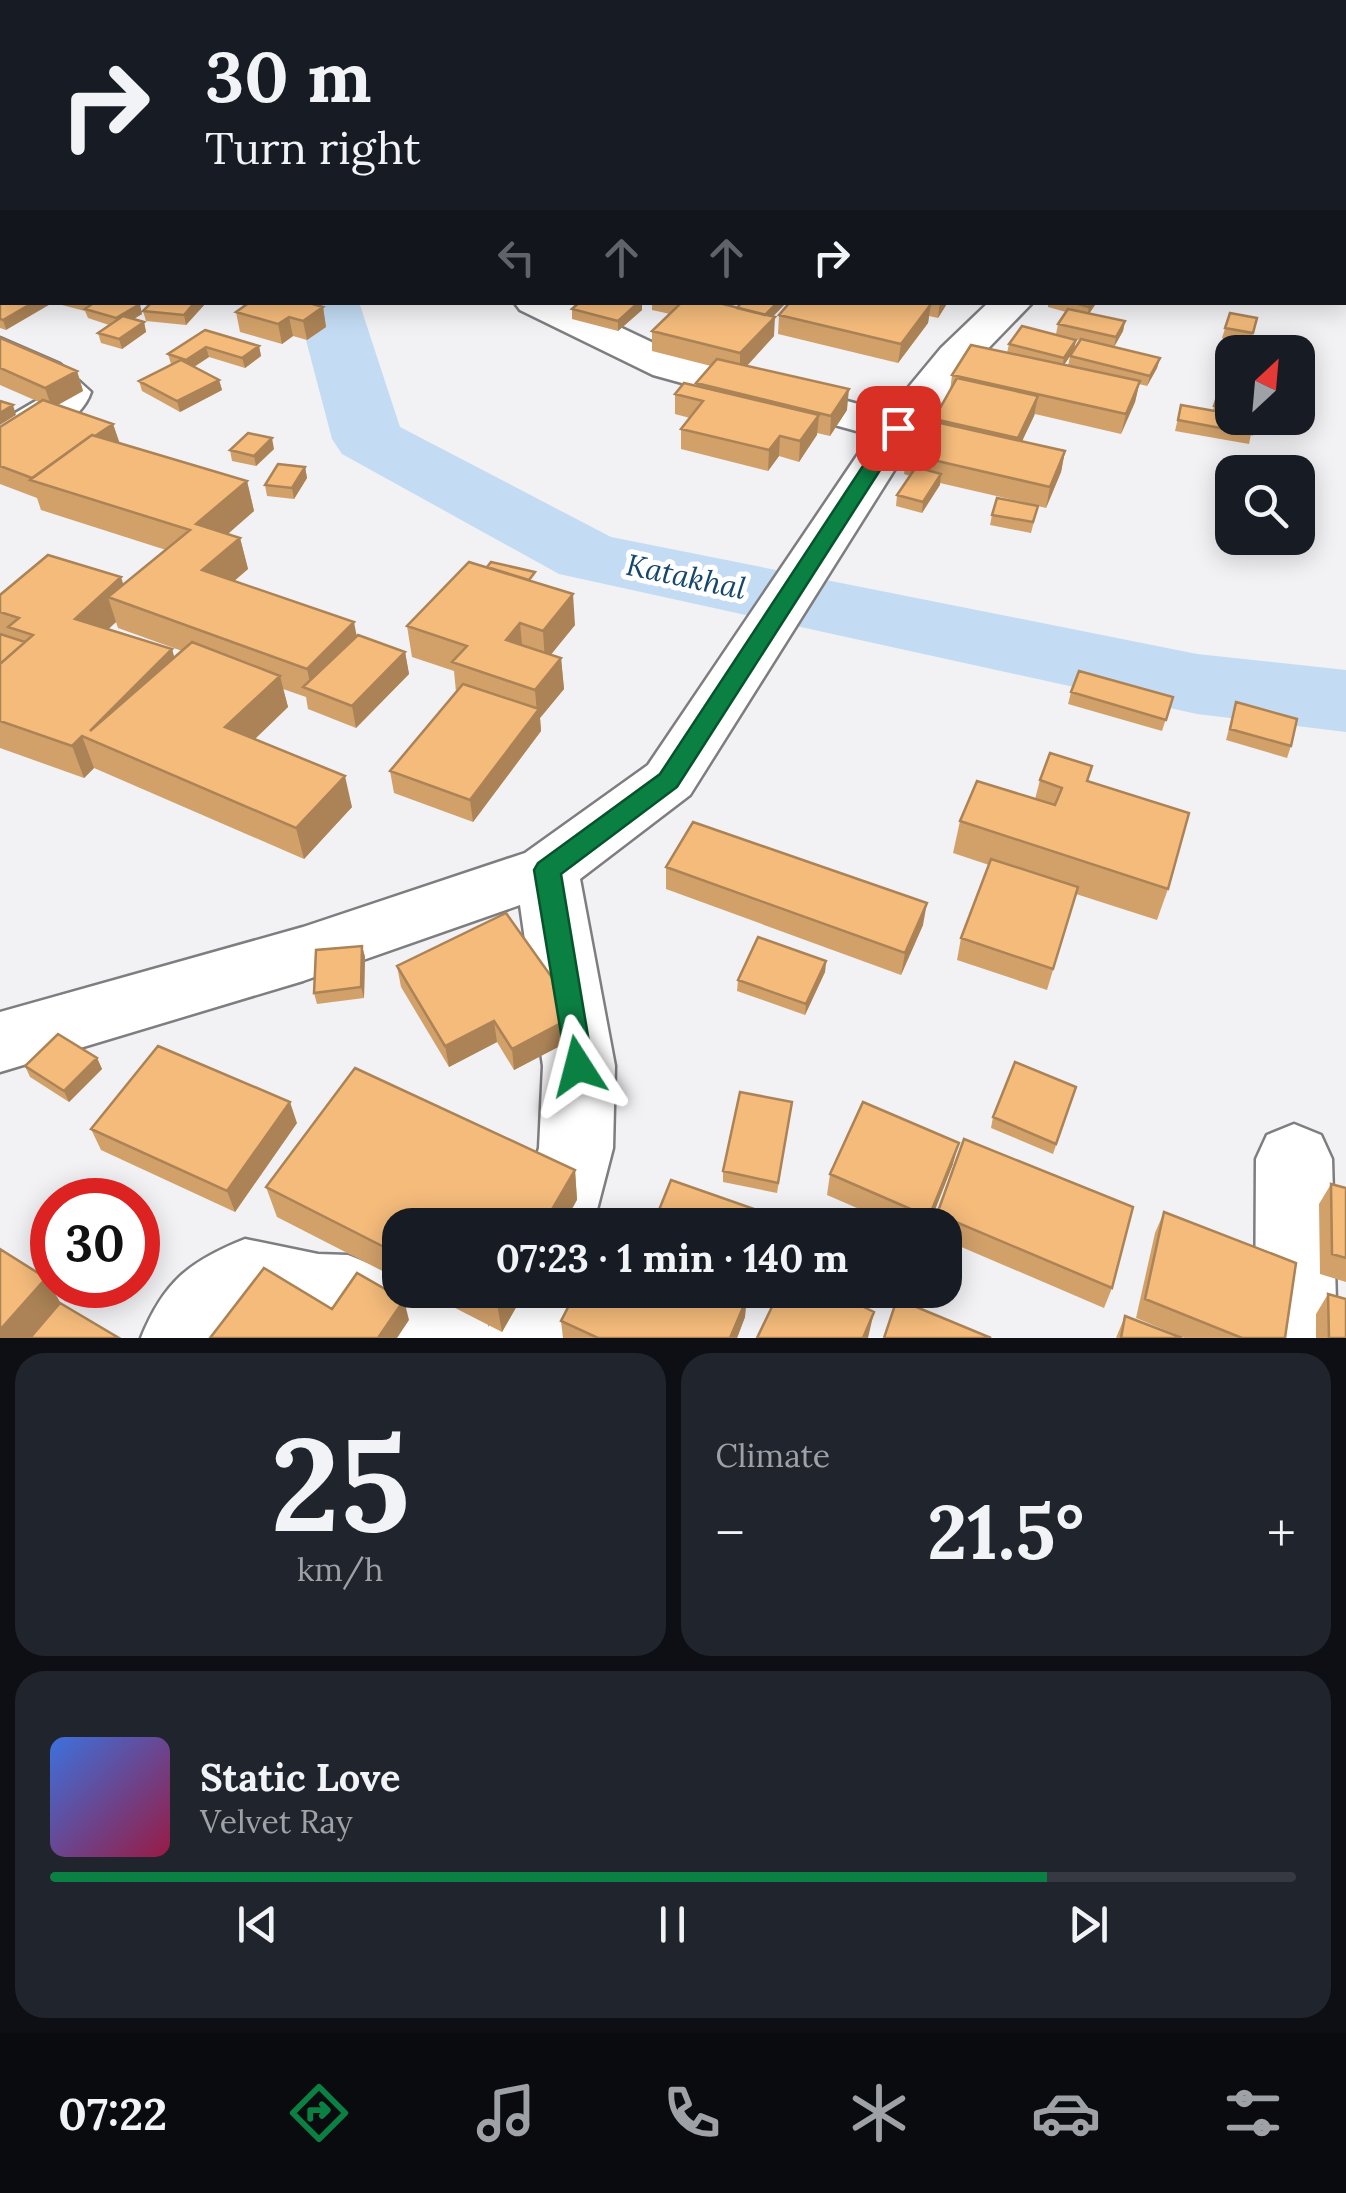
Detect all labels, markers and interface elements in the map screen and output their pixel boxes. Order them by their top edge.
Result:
text: 30 m [205,32,372,121]
icon: right [40,40,170,170]
text: Turn right [205,119,421,176]
icon: left [489,230,544,285]
icon: ahead [594,230,649,285]
icon: ahead [699,230,754,285]
icon: right [804,230,859,285]
north arrow [1215,335,1315,435]
map controls [1215,335,1315,555]
pin [856,386,941,471]
icon: arrive [871,401,926,456]
button: search [1215,455,1315,555]
water label: Katakhal [623,545,750,607]
position arrow [526,1014,630,1118]
speed limit sign: 30 [30,1178,160,1308]
text: 07:23 · 1 min · 140 m [496,1234,848,1282]
text: 25 [271,1400,410,1567]
text: Climate [716,1435,830,1476]
text: 21.5° [927,1484,1084,1580]
text: − [716,1498,745,1568]
text: + [1267,1498,1296,1568]
text: km/h [297,1549,383,1590]
text: Static Love [200,1753,400,1801]
text: Velvet Ray [200,1801,353,1842]
icon: previous [230,1897,285,1952]
icon: pause [645,1897,700,1952]
icon: next [1061,1897,1116,1952]
icon: directions [284,2078,354,2148]
icon: music [471,2078,541,2148]
icon: phone [657,2078,727,2148]
icon: climate [844,2078,914,2148]
icon: car [1031,2078,1101,2148]
icon: filters [1218,2078,1288,2148]
text: 07:22 [58,2085,167,2142]

